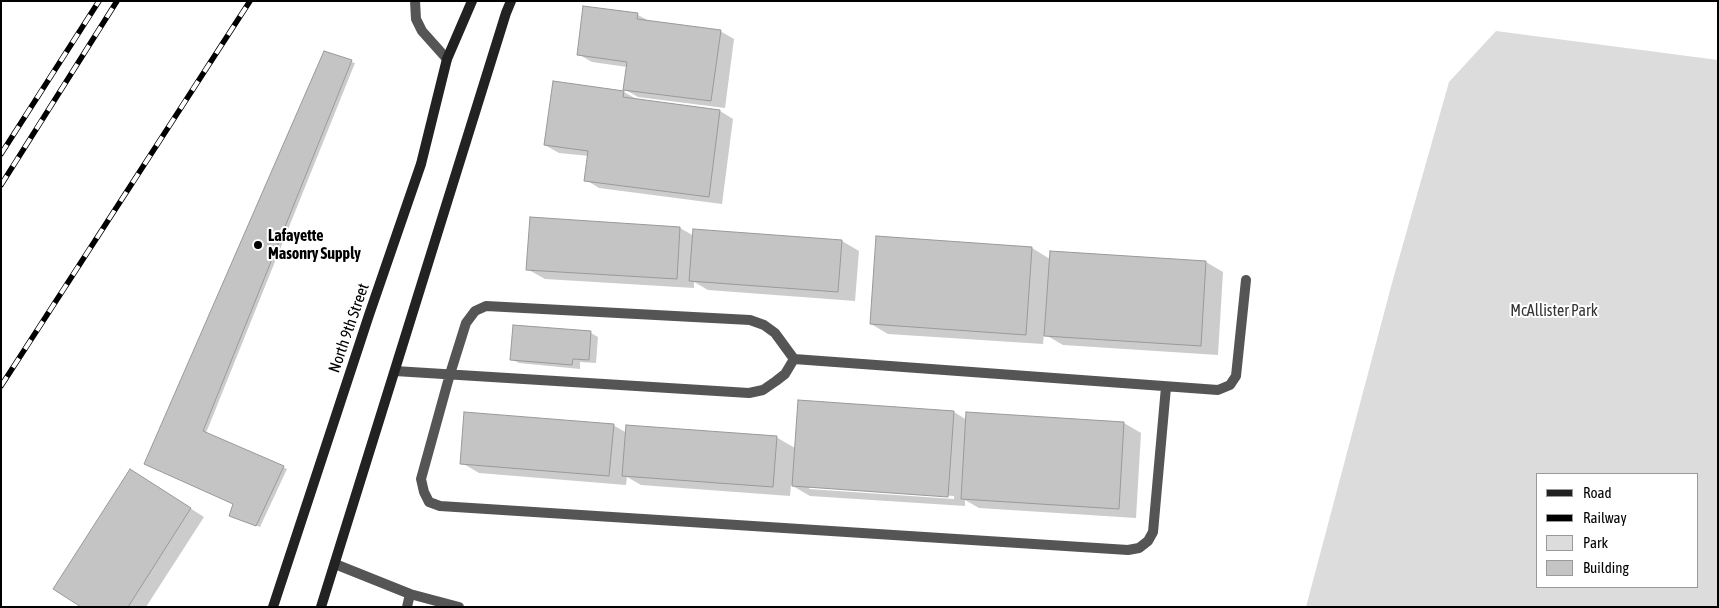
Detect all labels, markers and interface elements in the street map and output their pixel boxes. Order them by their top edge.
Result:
place label: Lafayette Masonry Supply [268,226,361,264]
marker: Lafayette Masonry Supply [252,239,264,251]
street label: North 9th Street [325,281,373,375]
park label: McAllister Park [1510,301,1598,321]
legend [1536,473,1699,588]
text: Road [1583,484,1612,501]
text: Railway [1583,509,1627,526]
text: Park [1583,534,1608,551]
text: Building [1583,559,1629,576]

